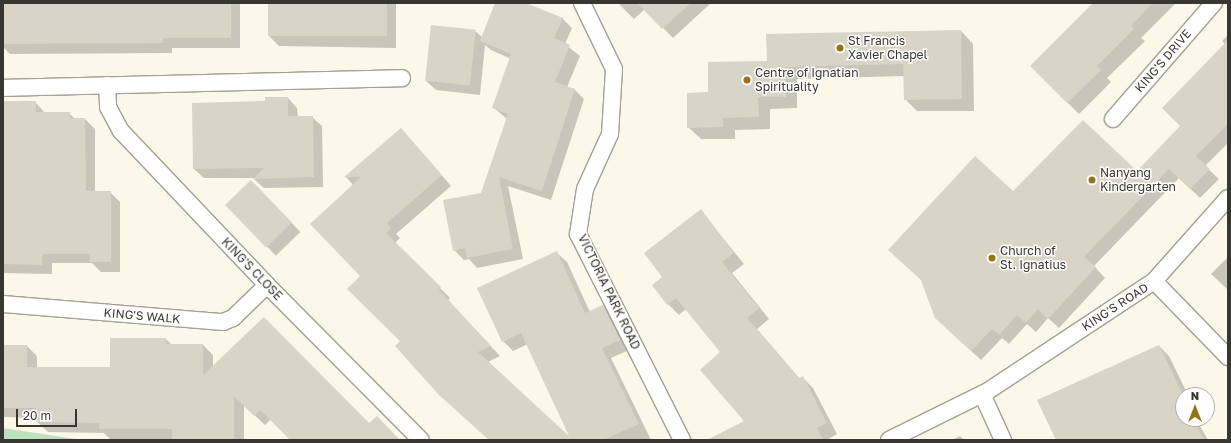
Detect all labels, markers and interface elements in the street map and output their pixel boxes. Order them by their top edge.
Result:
street label: KING'S DRIVE [1132,27,1194,95]
place label: St Francis Xavier Chapel [848,34,927,62]
marker: St Francis Xavier Chapel [835,43,845,53]
place label: Centre of Ignatian Spirituality [755,66,859,94]
marker: Centre of Ignatian Spirituality [742,75,752,85]
place label: Nanyang Kindergarten [1100,166,1176,194]
marker: Nanyang Kindergarten [1087,175,1097,185]
street label: VICTORIA PARK ROAD [575,232,643,352]
street label: KING'S CLOSE [219,235,285,303]
place label: Church of St. Ignatius [1000,244,1066,272]
marker: Church of St. Ignatius [987,253,997,263]
street label: KING'S ROAD [1079,280,1151,334]
street label: KING'S WALK [103,305,181,327]
north arrow [1175,387,1215,427]
text: N [1191,389,1199,402]
scale bar [18,401,79,427]
text: 20 m [23,408,51,423]

